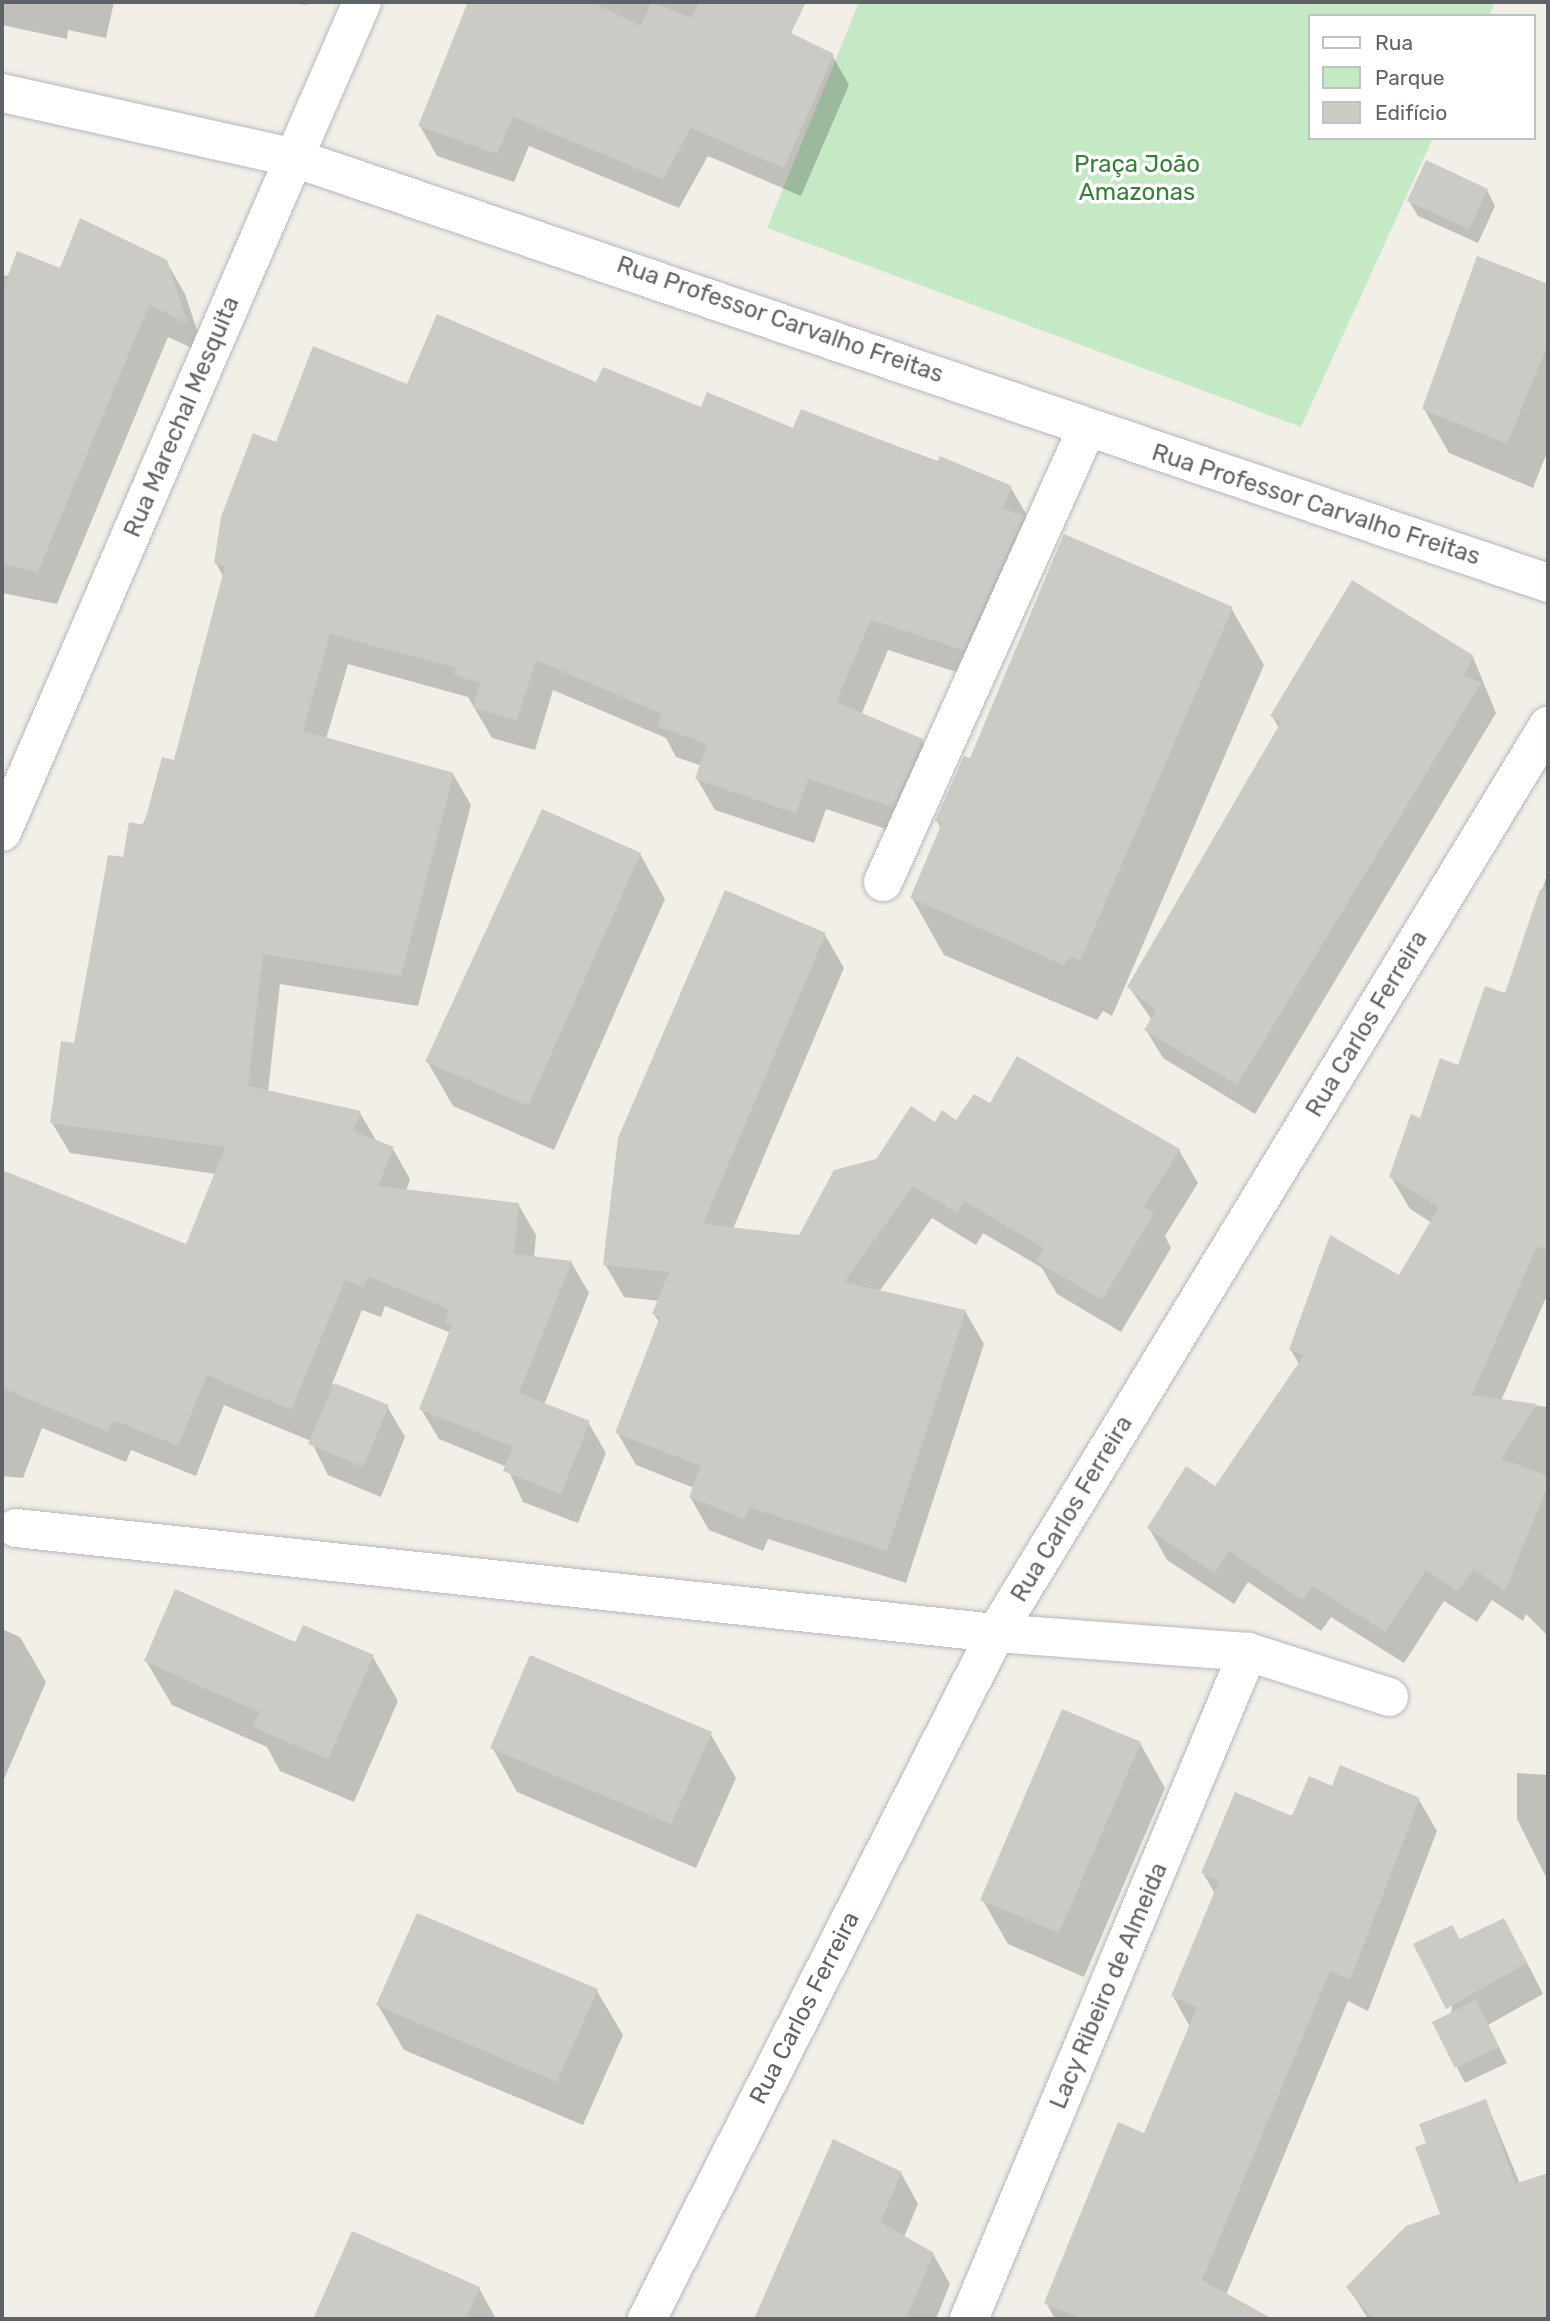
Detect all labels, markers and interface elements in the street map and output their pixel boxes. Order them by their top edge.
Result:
legend [1308,14,1536,140]
text: Rua [1375,30,1413,55]
text: Parque [1375,65,1445,90]
text: Edifício [1375,100,1447,125]
park label: Praça João Amazonas [1074,151,1200,207]
street label: Rua Professor Carvalho Freitas [613,250,947,390]
street label: Rua Marechal Mesquita [118,292,246,542]
street label: Rua Professor Carvalho Freitas [1148,438,1484,572]
street label: Rua Carlos Ferreira [1300,926,1434,1122]
street label: Rua Carlos Ferreira [1005,1411,1139,1607]
street label: Lacy Ribeiro de Almeida [1044,1858,1174,2114]
street label: Rua Carlos Ferreira [744,1907,866,2109]

